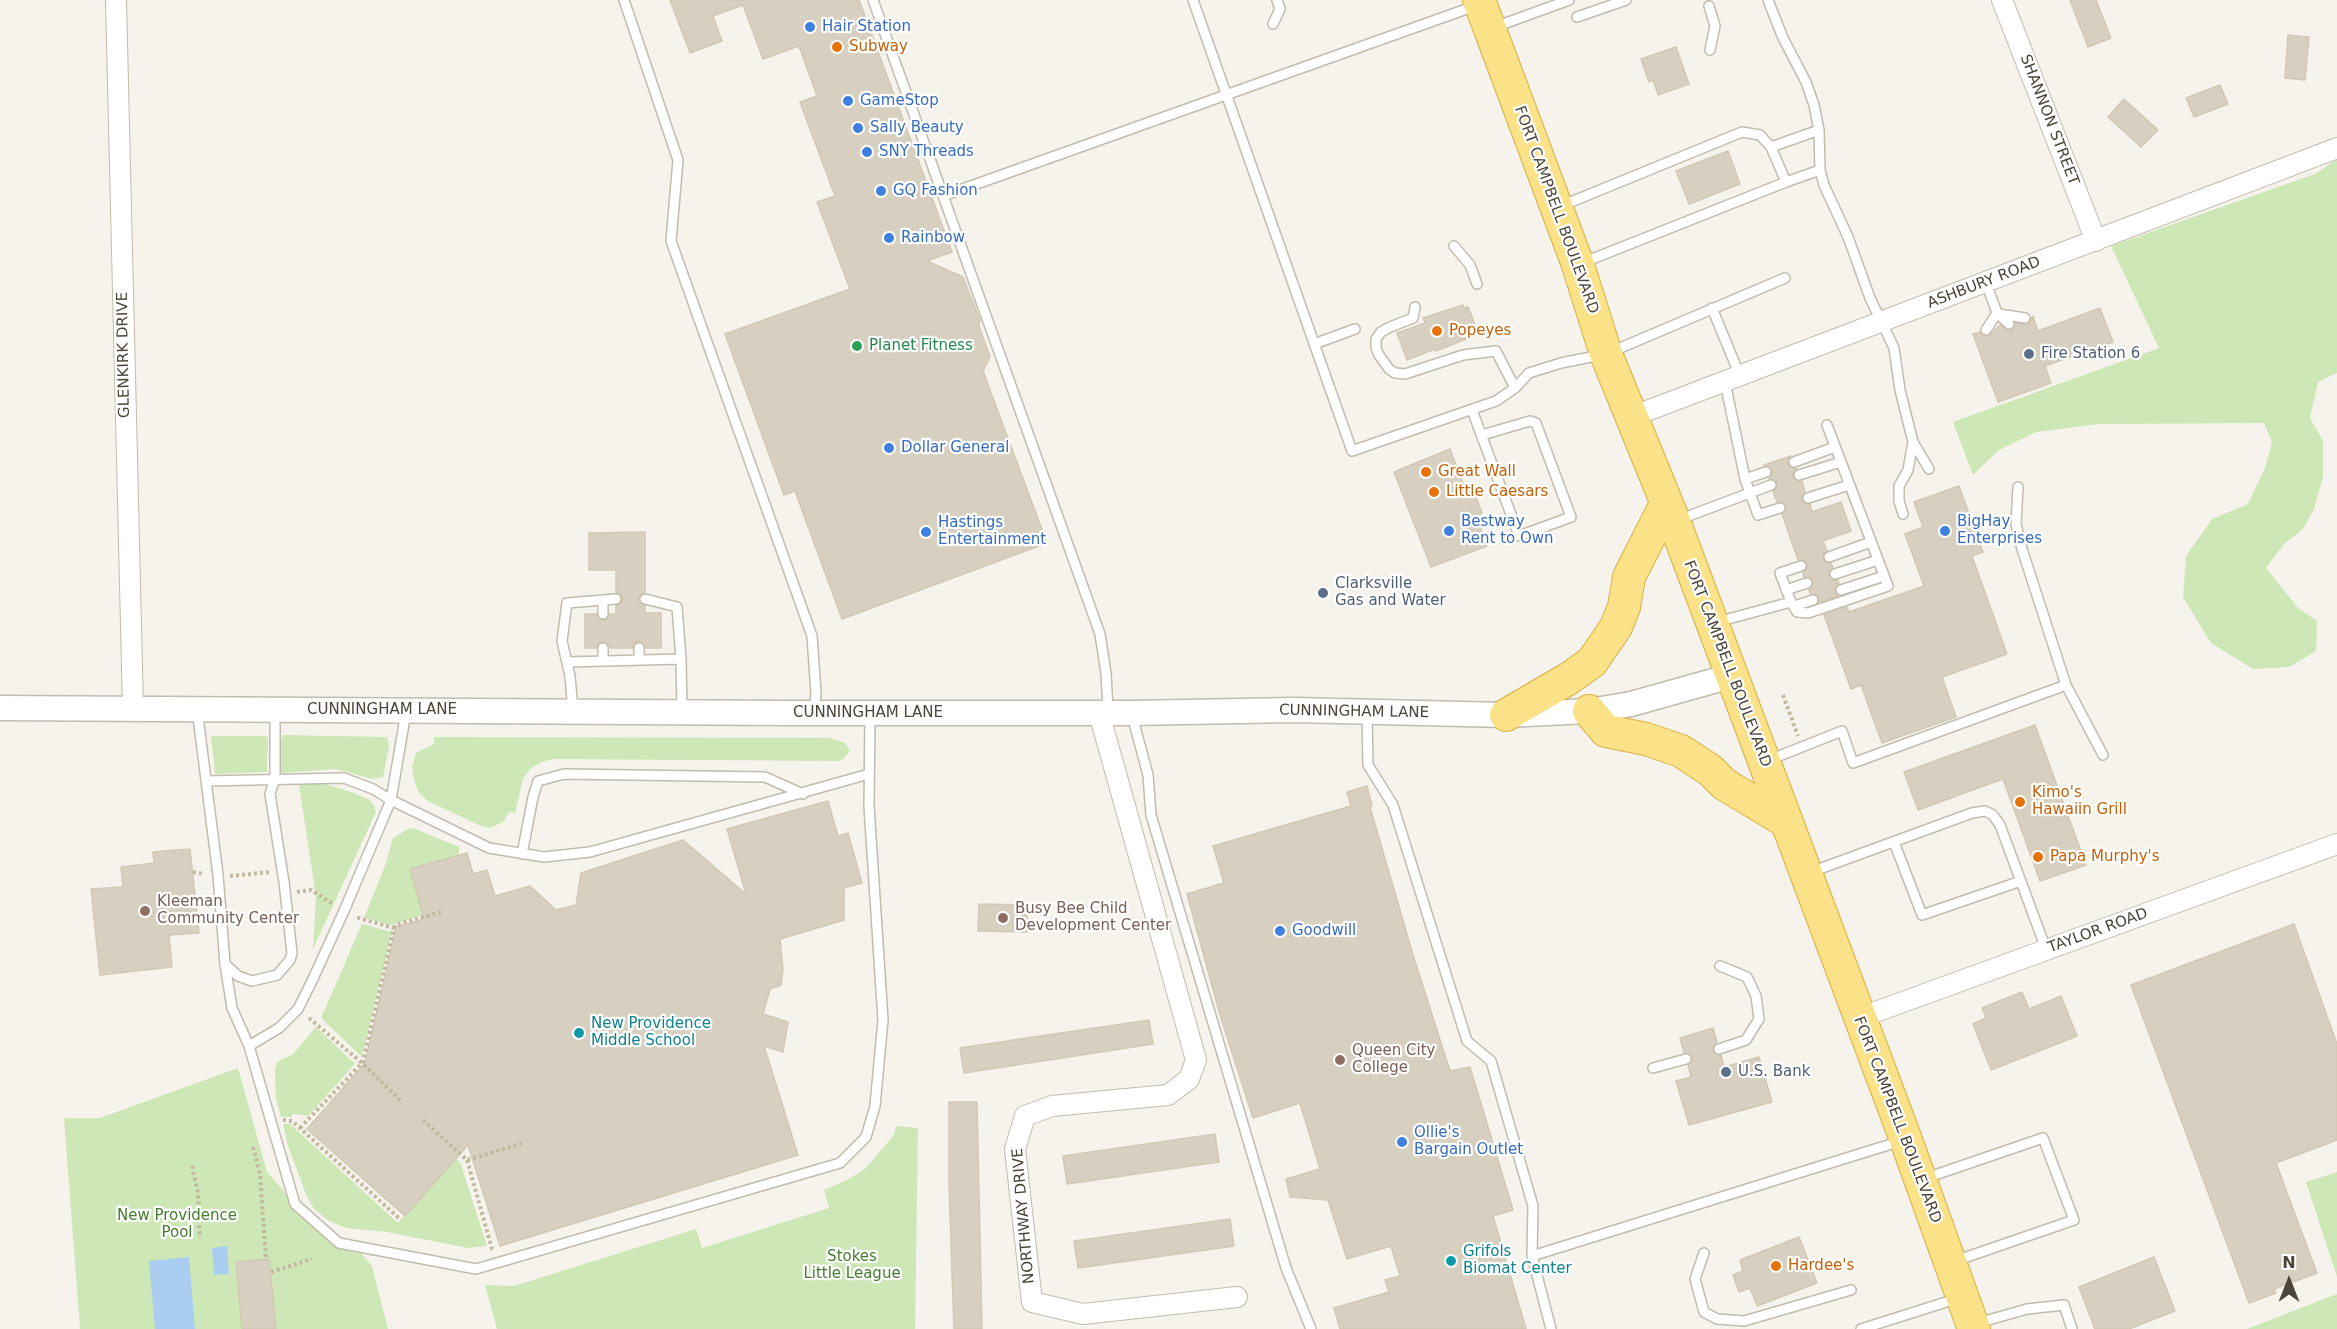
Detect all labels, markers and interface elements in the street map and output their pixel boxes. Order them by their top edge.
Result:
place label: Hair Station [822,18,911,36]
marker: Hair Station [803,20,817,34]
place label: Subway [849,38,908,56]
marker: Subway [830,40,844,54]
street label: SHANNON STREET [2016,52,2082,188]
place label: GameStop [860,92,939,110]
marker: GameStop [841,94,855,108]
street label: FORT CAMPBELL BOULEVARD [1510,104,1602,316]
place label: Sally Beauty [870,119,964,137]
marker: Sally Beauty [851,121,865,135]
place label: SNY Threads [879,143,974,161]
marker: SNY Threads [860,145,874,159]
place label: GQ Fashion [893,182,978,200]
marker: GQ Fashion [874,184,888,198]
place label: Rainbow [901,229,965,247]
marker: Rainbow [882,231,896,245]
street label: ASHBURY ROAD [1925,253,2043,313]
street label: GLENKIRK DRIVE [114,292,134,418]
place label: Popeyes [1449,322,1511,340]
marker: Popeyes [1430,324,1444,338]
place label: Planet Fitness [869,337,973,355]
marker: Planet Fitness [850,339,864,353]
place label: Fire Station 6 [2041,345,2140,363]
marker: Fire Station 6 [2022,347,2036,361]
place label: Dollar General [901,439,1009,457]
marker: Dollar General [882,441,896,455]
place label: Great Wall [1438,463,1516,481]
marker: Great Wall [1419,465,1433,479]
place label: Little Caesars [1446,483,1548,501]
marker: Little Caesars [1427,485,1441,499]
place label: Bestway Rent to Own [1461,513,1554,548]
place label: BigHay Enterprises [1957,513,2042,548]
place label: Hastings Entertainment [938,514,1046,549]
marker: Bestway Rent to Own [1442,524,1456,538]
marker: BigHay Enterprises [1938,524,1952,538]
marker: Hastings Entertainment [919,525,933,539]
street label: FORT CAMPBELL BOULEVARD [1679,558,1775,770]
place label: Clarksville Gas and Water [1335,575,1446,610]
marker: Clarksville Gas and Water [1316,586,1330,600]
street label: CUNNINGHAM LANE [307,701,457,719]
street label: CUNNINGHAM LANE [1279,702,1429,722]
street label: CUNNINGHAM LANE [793,704,943,722]
place label: Kimo's Hawaiin Grill [2032,784,2127,819]
marker: Kimo's Hawaiin Grill [2013,795,2027,809]
place label: Papa Murphy's [2050,848,2160,866]
marker: Papa Murphy's [2031,850,2045,864]
place label: Kleeman Community Center [157,893,299,928]
place label: Busy Bee Child Development Center [1015,900,1171,935]
marker: Kleeman Community Center [138,904,152,918]
street label: TAYLOR ROAD [2046,905,2150,957]
marker: Busy Bee Child Development Center [996,911,1010,925]
place label: Goodwill [1292,922,1356,940]
marker: Goodwill [1273,924,1287,938]
street label: FORT CAMPBELL BOULEVARD [1849,1014,1945,1226]
place label: New Providence Middle School [591,1015,711,1050]
marker: New Providence Middle School [572,1026,586,1040]
place label: Queen City College [1352,1042,1435,1077]
marker: Queen City College [1333,1053,1347,1067]
place label: U.S. Bank [1738,1063,1810,1081]
marker: U.S. Bank [1719,1065,1733,1079]
place label: Ollie's Bargain Outlet [1414,1124,1523,1159]
marker: Ollie's Bargain Outlet [1395,1135,1409,1149]
street label: NORTHWAY DRIVE [1009,1147,1039,1285]
park label: New Providence Pool [117,1207,237,1242]
place label: Grifols Biomat Center [1463,1243,1572,1278]
park label: Stokes Little League [803,1248,901,1283]
north arrow [2259,1251,2319,1311]
text: N [2282,1253,2296,1272]
marker: Grifols Biomat Center [1444,1254,1458,1268]
place label: Hardee's [1788,1257,1854,1275]
marker: Hardee's [1769,1259,1783,1273]

